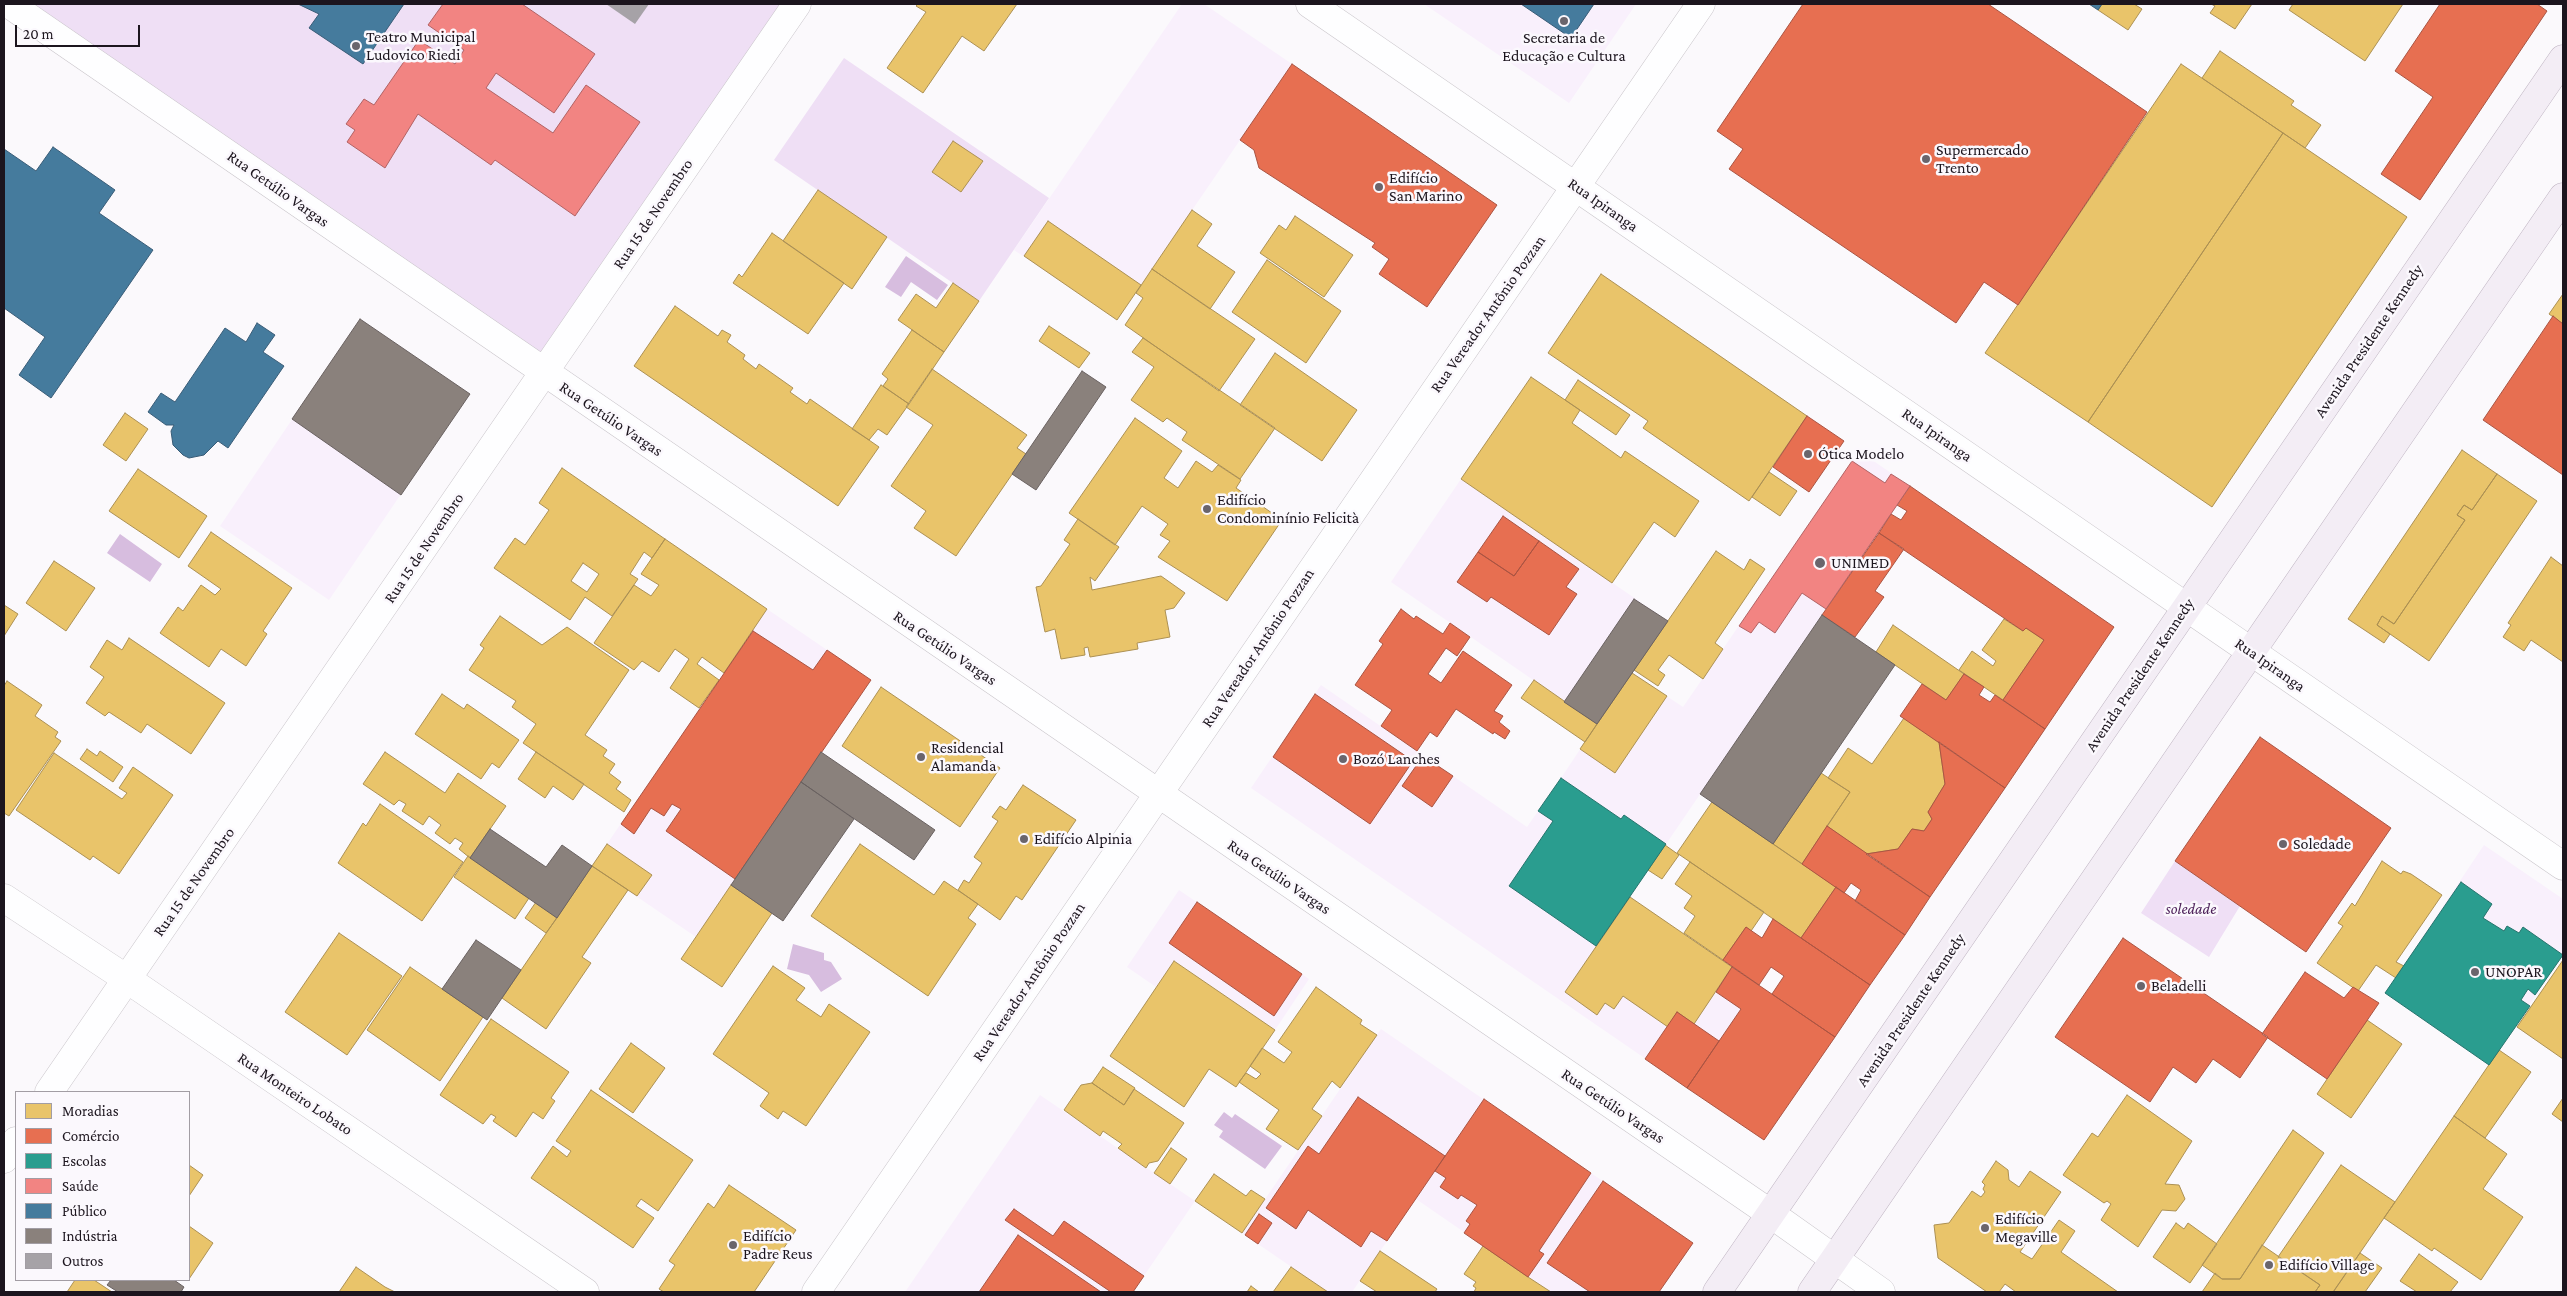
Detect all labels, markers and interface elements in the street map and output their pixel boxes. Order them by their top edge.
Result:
scale bar [18,15,142,47]
marker: Secretaria de Educação e Cultura [1558,15,1570,27]
text: 20 m [23,26,54,42]
place label: Teatro Municipal Ludovico Riedi [366,27,475,65]
place label: Secretaria de Educação e Cultura [1502,28,1626,66]
marker: Teatro Municipal Ludovico Riedi [350,40,362,52]
place label: Supermercado Trento [1936,140,2029,178]
street label: Rua Getúlio Vargas [223,147,333,231]
marker: Supermercado Trento [1920,153,1932,165]
street label: Rua 15 de Novembro [609,155,697,273]
place label: Edifício San Marino [1389,168,1463,206]
street label: Rua Ipiranga [1564,174,1642,236]
marker: Edifício San Marino [1373,181,1385,193]
street label: Rua Vereador Antônio Pozzan [1426,232,1550,396]
street label: Avenida Presidente Kennedy [2310,261,2428,421]
street label: Rua Getúlio Vargas [556,377,666,461]
street label: Rua Ipiranga [1898,404,1976,466]
place label: Ótica Modelo [1818,444,1904,464]
marker: Ótica Modelo [1802,448,1814,460]
street label: Rua 15 de Novembro [380,489,468,607]
place label: Edifício Condominínio Felicità [1217,490,1359,528]
marker: Edifício Condominínio Felicità [1201,503,1213,515]
place label: UNIMED [1831,553,1889,573]
marker: UNIMED [1813,556,1827,570]
street label: Rua Vereador Antônio Pozzan [1198,565,1318,731]
street label: Avenida Presidente Kennedy [2081,595,2199,755]
street label: Rua Getúlio Vargas [890,606,1000,690]
street label: Rua Ipiranga [2231,634,2309,696]
place label: Residencial Alamanda [931,738,1004,776]
place label: Bozó Lanches [1353,749,1440,769]
marker: Residencial Alamanda [915,751,927,763]
marker: Bozó Lanches [1337,753,1349,765]
street label: Rua 15 de Novembro [149,824,239,940]
place label: Edifício Alpinia [1034,829,1132,849]
marker: Edifício Alpinia [1018,833,1030,845]
place label: Soledade [2293,834,2351,854]
street label: Rua Getúlio Vargas [1224,835,1334,919]
marker: Soledade [2277,838,2289,850]
street label: Rua Vereador Antônio Pozzan [969,899,1089,1065]
park label: soledade [2166,899,2216,919]
street label: Avenida Presidente Kennedy [1852,930,1970,1090]
place label: UNOPAR [2485,962,2542,982]
marker: UNOPAR [2469,966,2481,978]
place label: Beladelli [2151,976,2206,996]
marker: Beladelli [2135,980,2147,992]
street label: Rua Monteiro Lobato [234,1048,356,1140]
street label: Rua Getúlio Vargas [1558,1064,1668,1148]
legend [15,1091,190,1281]
text: Moradias [62,1103,119,1119]
text: Comércio [62,1128,119,1144]
text: Escolas [62,1153,106,1169]
text: Saúde [62,1178,98,1194]
text: Público [62,1203,107,1219]
place label: Edifício Megaville [1995,1209,2057,1247]
marker: Edifício Megaville [1979,1222,1991,1234]
place label: Edifício Padre Reus [743,1226,812,1264]
text: Indústria [62,1228,118,1244]
marker: Edifício Padre Reus [727,1239,739,1251]
text: Outros [62,1253,103,1269]
place label: Edifício Village [2279,1255,2375,1275]
marker: Edifício Village [2263,1259,2275,1271]

